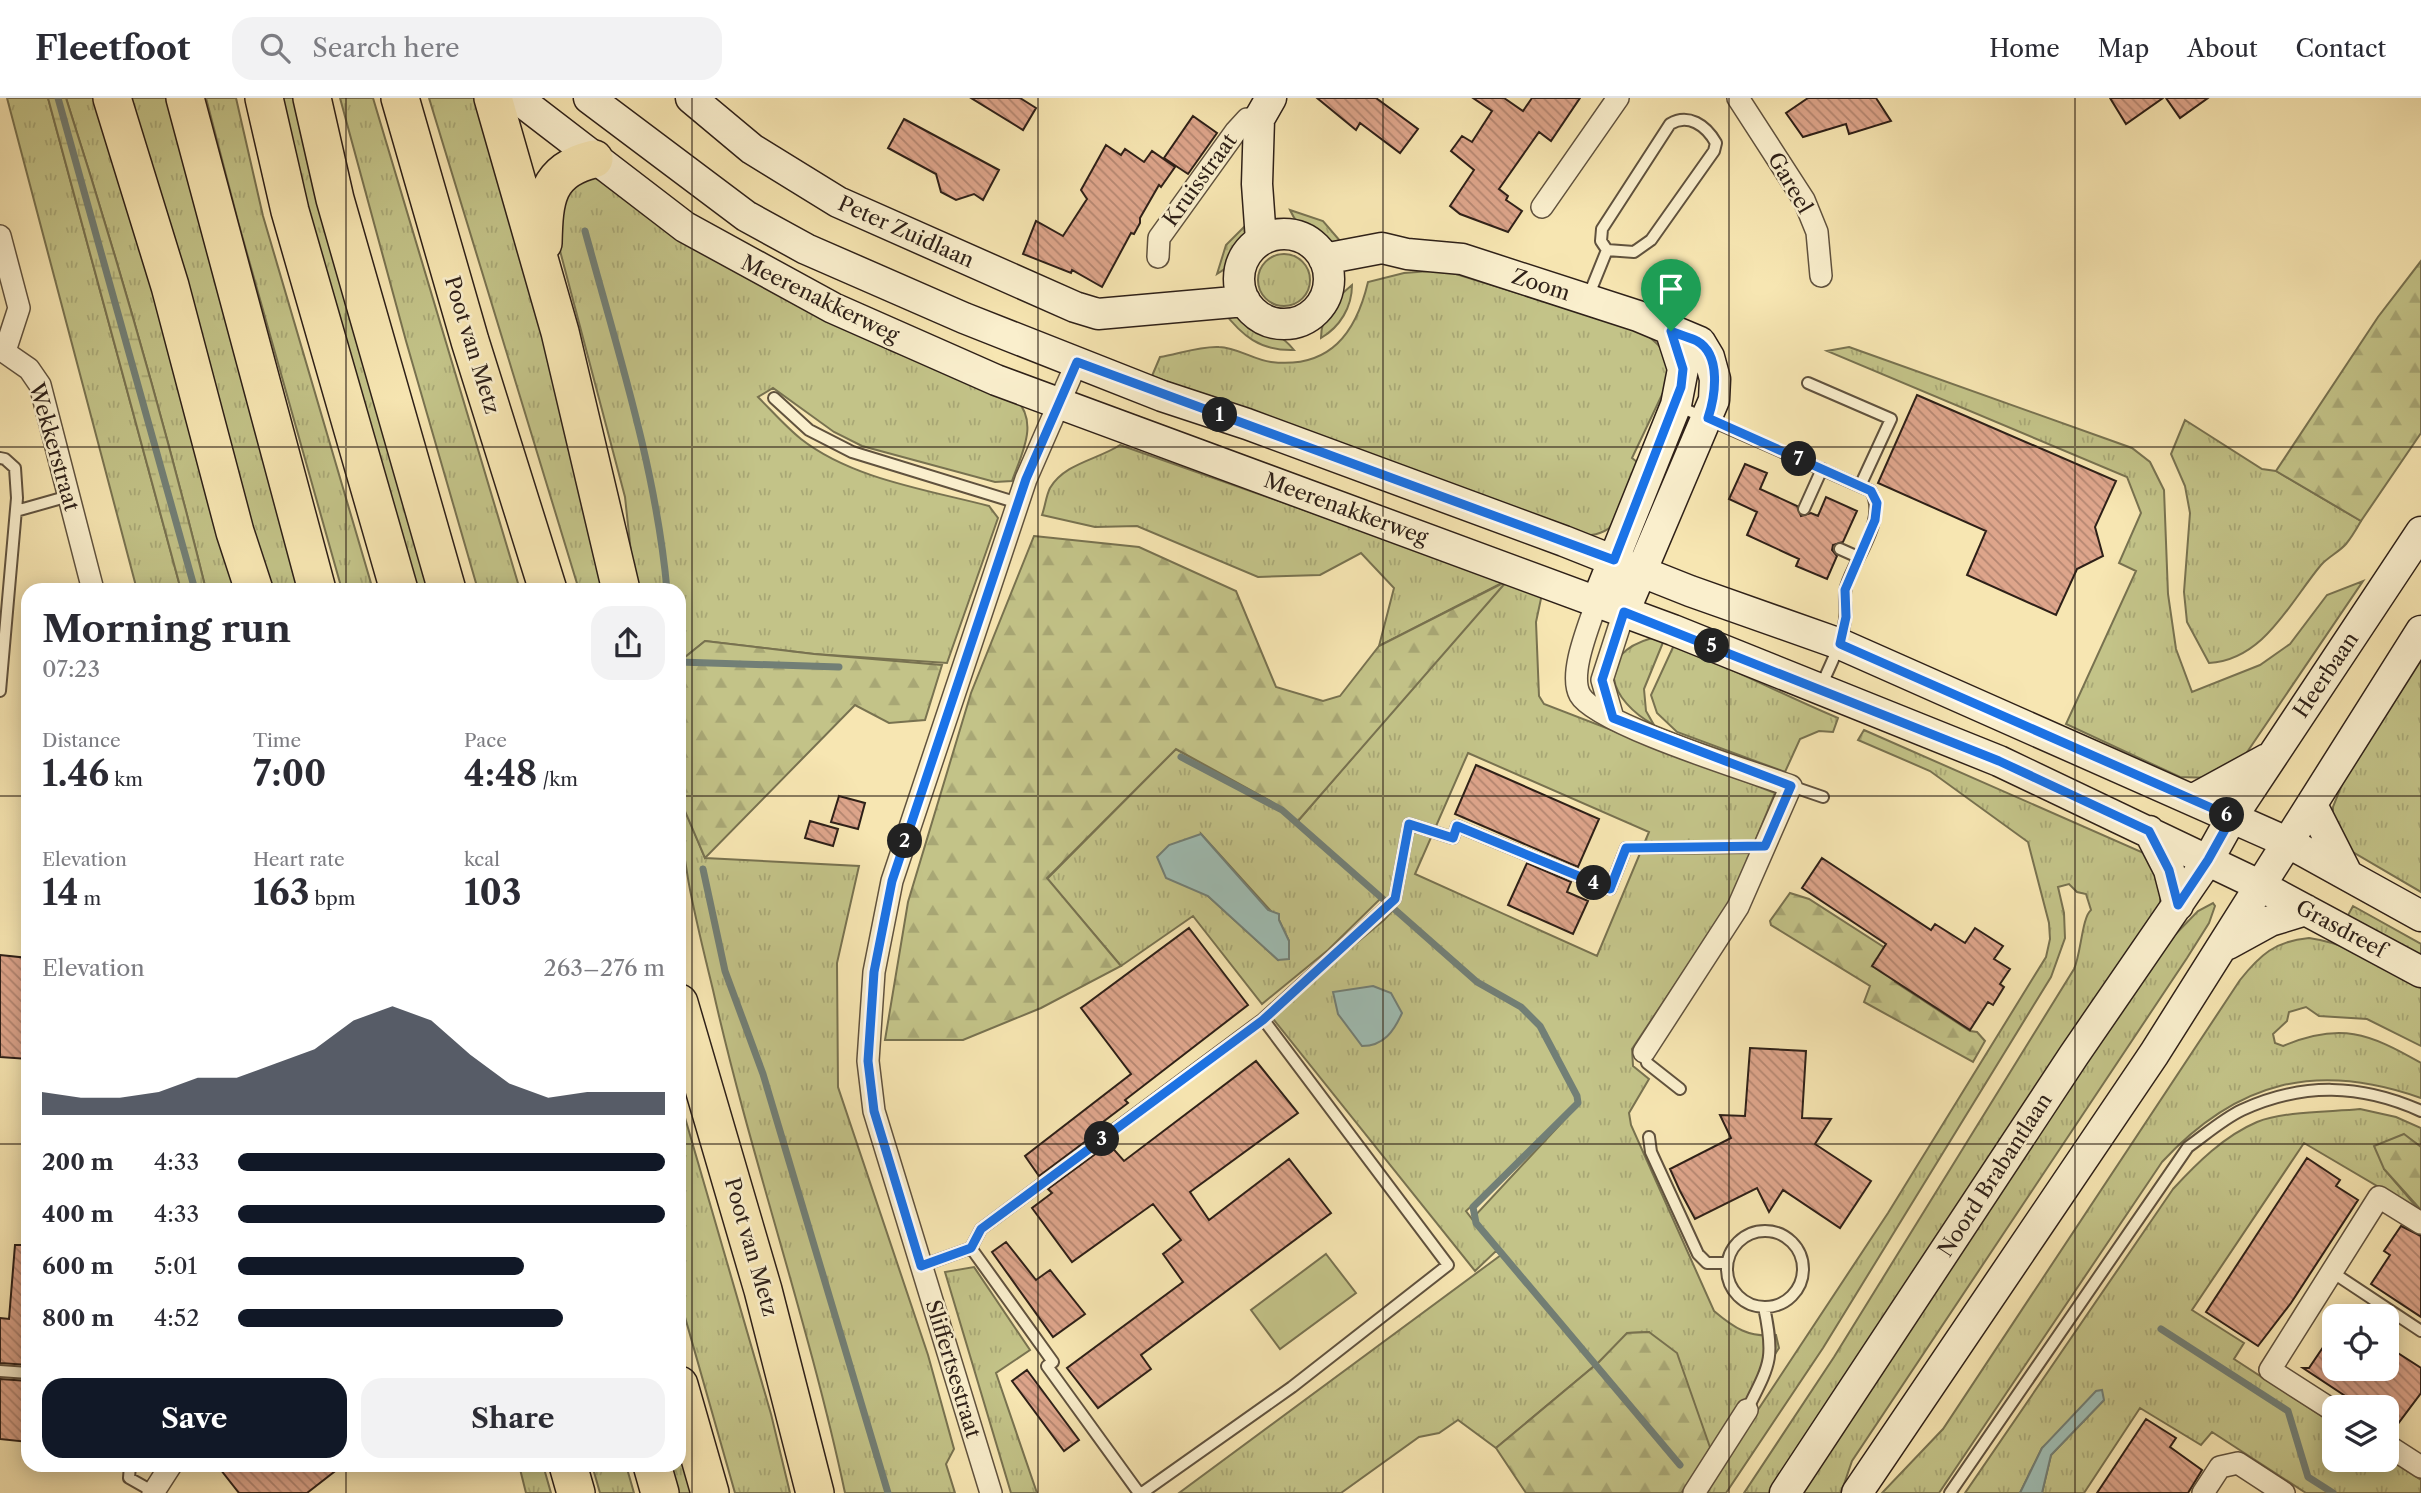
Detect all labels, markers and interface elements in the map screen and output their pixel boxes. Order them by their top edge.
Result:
search box [232,17,722,80]
text: Fleetfoot [35,28,190,69]
icon: search [256,29,294,67]
text: Search here [312,32,460,64]
text: Home [1989,34,2060,63]
text: Map [2098,34,2149,63]
text: About [2187,34,2258,63]
text: Contact [2296,34,2386,63]
street label: Kruisstraat [1158,128,1242,231]
street label: Gareel [1763,148,1818,218]
street label: Peter Zuidlaan [834,190,978,273]
street label: Meerenakkerweg [737,249,904,348]
pin [1641,259,1701,331]
street label: Zoom [1509,263,1574,306]
icon: arrive [1652,270,1690,308]
street label: Poot van Metz [440,273,505,417]
street label: Wekkerstraat [24,379,85,514]
pin: 1 [1202,398,1238,432]
text: 1 [1215,403,1224,426]
pin: 7 [1782,442,1816,476]
text: 7 [1794,447,1803,470]
street label: Meerenakkerweg [1261,467,1432,550]
text: Morning run [42,605,291,652]
button: share [591,606,665,680]
street label: Heerbaan [2288,627,2363,722]
pin: 5 [1694,628,1730,664]
text: 5 [1706,634,1717,657]
text: 07:23 [42,655,100,683]
text: Distance [42,729,121,752]
text: Time [253,729,301,752]
text: Pace [464,729,507,752]
text: 1.46 [42,752,109,795]
text: 7:00 [253,752,326,795]
text: 4:48 [464,752,537,795]
text: km [109,768,143,791]
text: /km [537,768,578,791]
pin: 6 [2210,798,2244,832]
text: 6 [2221,803,2232,826]
pin: 2 [888,824,922,858]
text: 2 [899,829,910,852]
text: Elevation [42,848,127,871]
text: Heart rate [253,848,345,871]
text: kcal [464,848,500,871]
pin: 4 [1576,866,1612,900]
text: 14 [42,871,79,914]
text: 163 [253,871,309,914]
text: 103 [464,871,522,914]
text: 4 [1588,871,1599,894]
text: m [79,887,101,910]
text: bpm [309,887,355,910]
street label: Grasdreef [2292,894,2393,964]
text: Elevation [42,954,145,982]
text: 263–276 m [543,954,665,982]
street label: Noord Brabantlaan [1932,1088,2057,1261]
pin: 3 [1084,1122,1120,1156]
text: 3 [1096,1127,1107,1150]
text: 200 m [42,1148,114,1176]
text: 4:33 [154,1148,199,1176]
street label: Poot van Metz [720,1175,783,1319]
text: 400 m [42,1200,114,1228]
text: 4:33 [154,1200,199,1228]
text: 600 m [42,1252,114,1280]
text: 5:01 [154,1252,197,1280]
street label: Sliffertsestraat [921,1297,987,1441]
text: 800 m [42,1304,114,1332]
text: 4:52 [154,1304,199,1332]
map controls [2322,1304,2399,1472]
button: locate [2322,1304,2399,1381]
button: Save [42,1378,347,1458]
button: Share [361,1378,665,1458]
button: layers [2322,1395,2399,1472]

